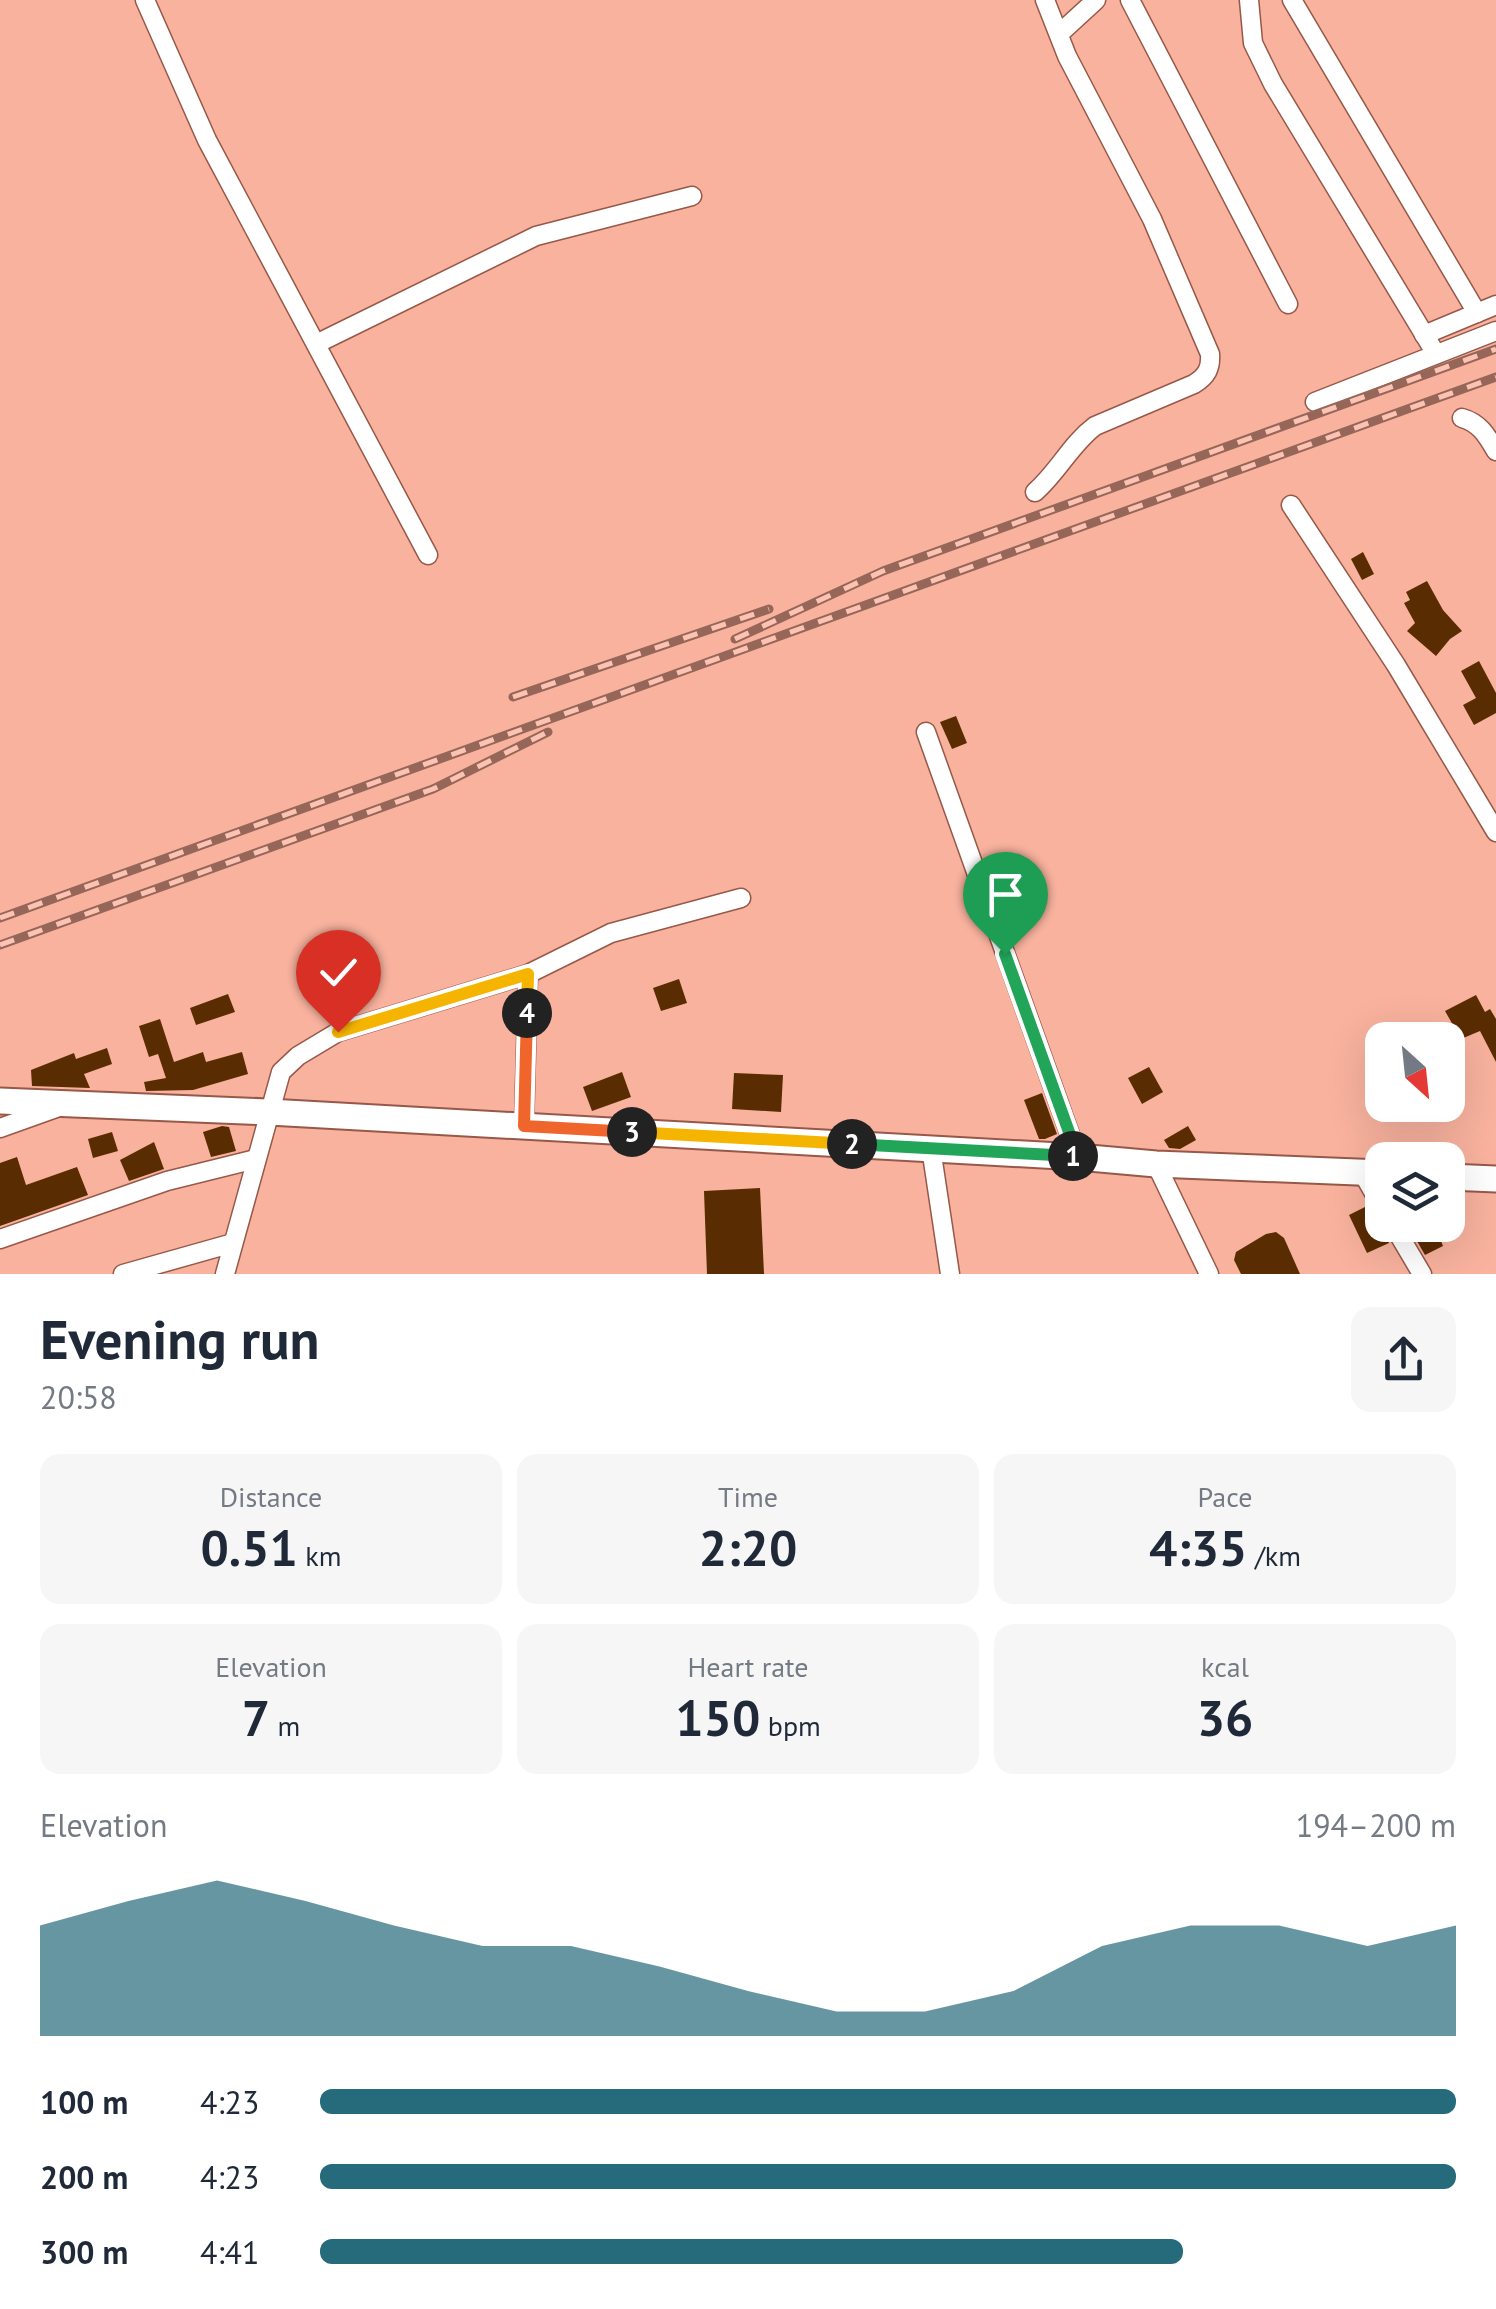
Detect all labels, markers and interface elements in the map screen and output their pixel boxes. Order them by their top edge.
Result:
pin [963,852,1048,955]
icon: arrive [978,867,1033,922]
pin [296,930,381,1033]
icon: check [311,945,366,1000]
pin: 4 [502,988,552,1038]
text: 4 [519,994,535,1031]
north arrow [1365,1022,1465,1122]
map controls [1365,1022,1465,1242]
pin: 3 [607,1107,657,1157]
text: 3 [624,1113,640,1150]
pin: 2 [827,1119,877,1169]
text: 2 [844,1125,860,1162]
pin: 1 [1048,1131,1098,1181]
text: 1 [1065,1137,1081,1174]
button: layers [1365,1142,1465,1242]
text: Evening run [40,1303,320,1374]
button: share [1351,1307,1456,1412]
text: 20:58 [40,1376,117,1418]
text: Distance [220,1478,322,1515]
text: Time [718,1478,778,1515]
text: Pace [1198,1478,1252,1515]
text: 0.51 [201,1515,298,1580]
text: 2:20 [699,1515,797,1580]
text: 4:35 [1149,1515,1247,1580]
text: km [298,1537,341,1574]
text: /km [1247,1537,1301,1574]
text: Elevation [215,1648,327,1685]
text: Heart rate [687,1648,809,1685]
text: kcal [1201,1648,1249,1685]
text: 7 [242,1685,270,1750]
text: 150 [675,1685,760,1750]
text: 36 [1197,1685,1253,1750]
text: m [270,1707,300,1744]
text: bpm [760,1707,821,1744]
text: Elevation [40,1804,167,1846]
text: 194–200 m [1296,1804,1456,1846]
text: 100 m [40,2081,128,2123]
text: 4:23 [200,2081,259,2123]
text: 200 m [40,2156,128,2198]
text: 4:23 [200,2156,259,2198]
text: 300 m [40,2231,128,2273]
text: 4:41 [200,2231,259,2273]

